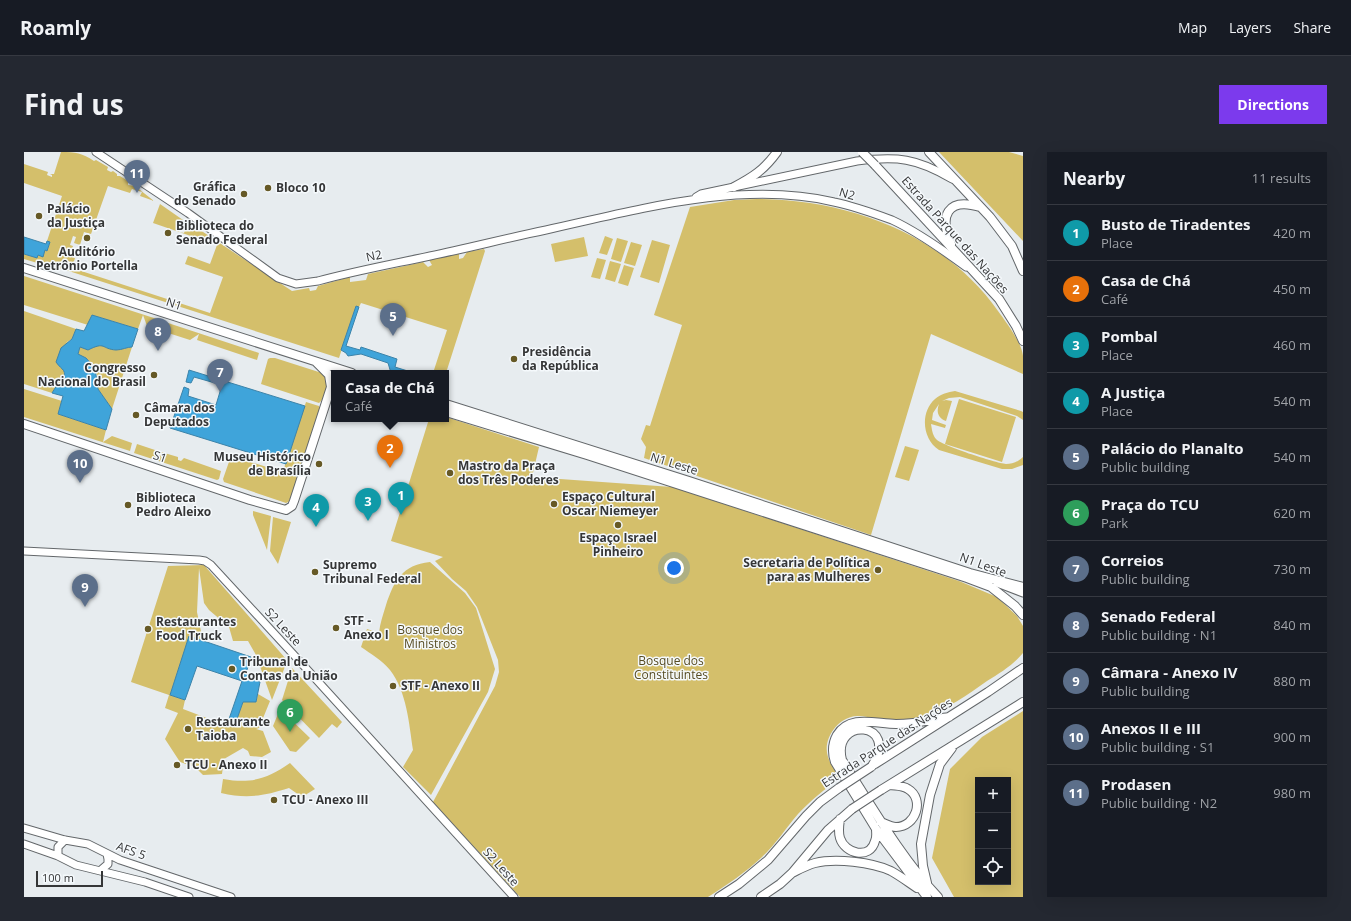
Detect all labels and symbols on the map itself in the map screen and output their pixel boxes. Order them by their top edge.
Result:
pin: 11 [124,160,150,193]
street label: Estrada Parque das Nações [898,172,1013,297]
place label: Gráfica do Senado [174,178,236,209]
place label: Bloco 10 [276,179,326,196]
marker: Bloco 10 [263,183,273,193]
street label: N2 [837,183,857,204]
marker: Gráfica do Senado [239,189,249,199]
place label: Palácio da Justiça [47,200,105,231]
marker: Palácio da Justiça [34,211,44,221]
place label: Biblioteca do Senado Federal [176,217,268,248]
marker: Biblioteca do Senado Federal [163,228,173,238]
marker: Auditório Petrônio Portella [82,233,92,243]
place label: Auditório Petrônio Portella [36,243,138,274]
street label: N2 [364,246,384,265]
street label: N1 [164,293,184,314]
pin: 5 [380,303,406,336]
pin: 8 [145,318,171,351]
place label: Presidência da República [522,343,599,374]
marker: Presidência da República [509,354,519,364]
place label: Congresso Nacional do Brasil [38,359,146,390]
pin: 7 [207,359,233,392]
marker: Congresso Nacional do Brasil [149,370,159,380]
place label: Câmara dos Deputados [144,399,215,430]
marker: Câmara dos Deputados [131,410,141,420]
pin: 2 [377,435,403,468]
street label: S1 [151,446,169,467]
place label: Museu Histórico de Brasília [214,448,311,479]
street label: N1 Leste [648,448,700,479]
pin: 10 [67,450,93,483]
place label: Mastro da Praça dos Três Poderes [458,457,559,488]
marker: Museu Histórico de Brasília [314,459,324,469]
marker: Mastro da Praça dos Três Poderes [445,468,455,478]
pin: 1 [388,482,414,515]
pin: 3 [355,488,381,521]
place label: Espaço Cultural Oscar Niemeyer [562,488,659,519]
place label: Biblioteca Pedro Aleixo [136,489,211,520]
pin: 4 [303,494,329,527]
marker: Espaço Cultural Oscar Niemeyer [549,499,559,509]
marker: Biblioteca Pedro Aleixo [123,500,133,510]
marker: Espaço Israel Pinheiro [613,520,623,530]
place label: Espaço Israel Pinheiro [579,529,657,560]
street label: N1 Leste [957,548,1009,581]
place label: Secretaria de Política para as Mulheres [743,554,870,585]
place label: Supremo Tribunal Federal [323,556,421,587]
your location [664,558,684,578]
marker: Secretaria de Política para as Mulheres [873,565,883,575]
marker: Supremo Tribunal Federal [310,567,320,577]
pin: 9 [72,574,98,607]
street label: S2 Leste [261,604,306,650]
place label: STF - Anexo I [344,612,389,643]
place label: Restaurantes Food Truck [156,613,236,644]
park label: Bosque dos Ministros [397,621,463,652]
marker: STF - Anexo I [331,623,341,633]
marker: Restaurantes Food Truck [143,624,153,634]
park label: Bosque dos Constituintes [634,652,708,683]
place label: Tribunal de Contas da União [240,653,338,684]
marker: Tribunal de Contas da União [227,664,237,674]
place label: STF - Anexo II [401,677,480,694]
marker: STF - Anexo II [388,681,398,691]
street label: Estrada Parque das Nações [818,694,956,791]
pin: 6 [277,699,303,732]
place label: Restaurante Taioba [196,713,270,744]
marker: Restaurante Taioba [183,724,193,734]
place label: TCU - Anexo II [185,756,267,773]
marker: TCU - Anexo II [172,760,182,770]
place label: TCU - Anexo III [282,791,368,808]
marker: TCU - Anexo III [269,795,279,805]
street label: AFS 5 [114,837,148,864]
street label: S2 Leste [480,844,523,890]
scale bar [36,869,103,888]

